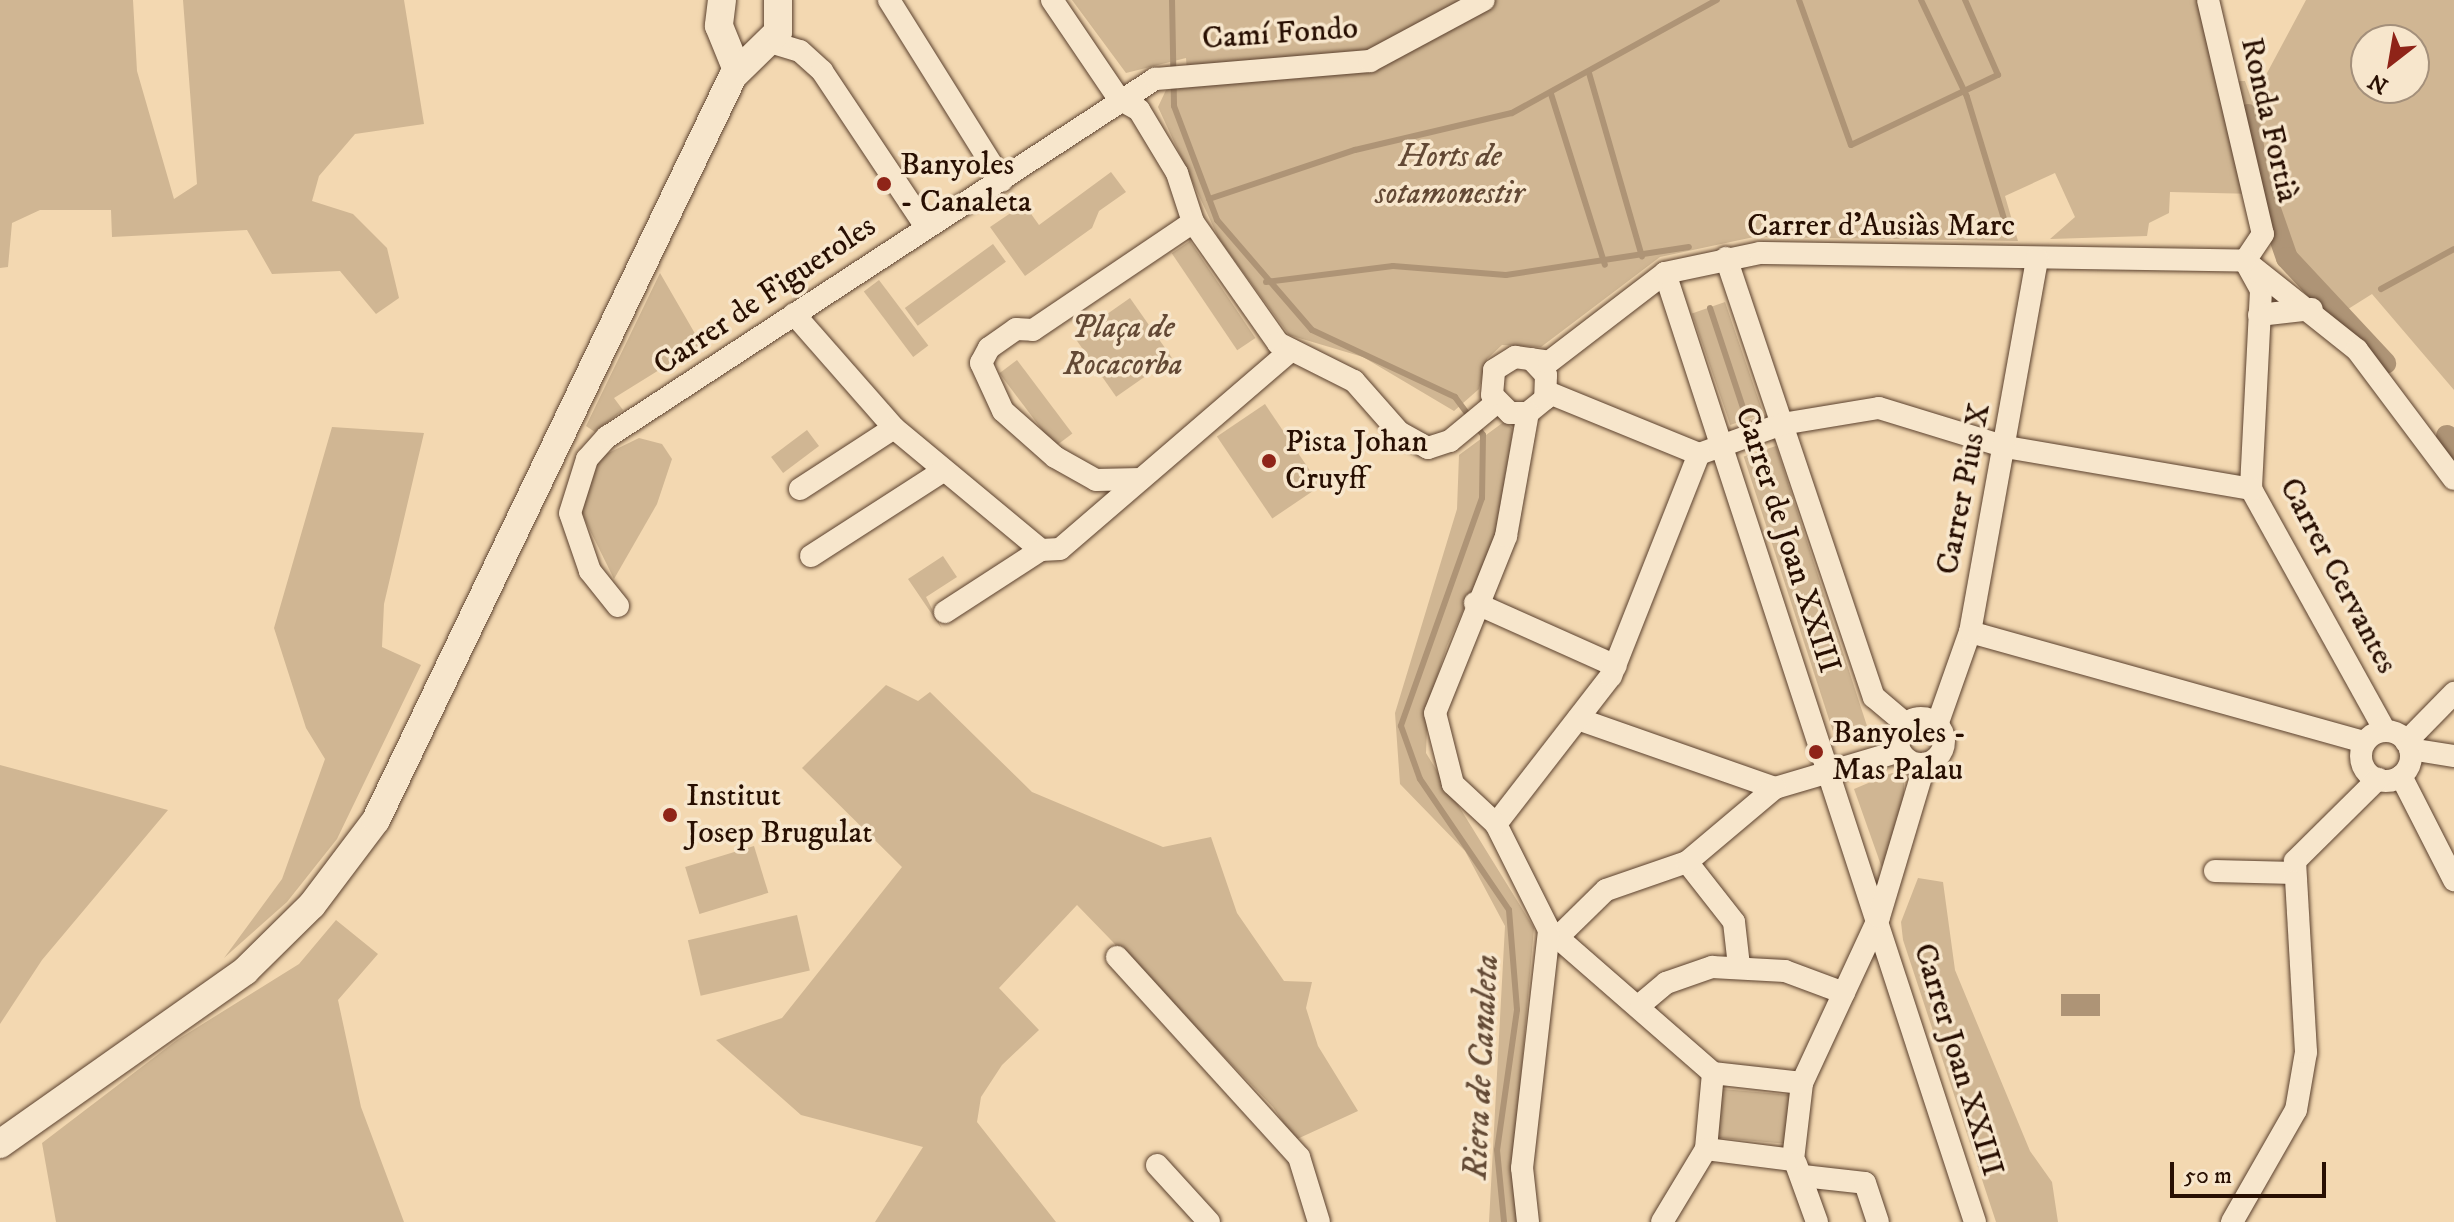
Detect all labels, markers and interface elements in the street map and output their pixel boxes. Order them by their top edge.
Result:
street label: Camí Fondo [1201,9,1359,59]
north arrow [2350,24,2430,104]
street label: Ronda Fortià [2231,34,2307,206]
text: N [2364,67,2393,100]
park label: Horts de sotamonestir [1376,139,1524,214]
place label: Banyoles - Canaleta [900,147,1032,222]
marker: Banyoles - Canaleta [875,175,893,193]
street label: Carrer de Figueroles [647,207,883,385]
street label: Carrer d'Ausiàs Marc [1747,207,2015,245]
park label: Plaça de Rocacorba [1063,310,1183,385]
street label: Carrer Pius X [1929,400,1999,578]
street label: Carrer de Joan XXIII [1726,402,1848,678]
place label: Pista Johan Cruyff [1285,424,1428,499]
marker: Pista Johan Cruyff [1260,452,1278,470]
street label: Carrer Cervantes [2270,472,2406,680]
place label: Banyoles - Mas Palau [1832,715,1966,790]
marker: Banyoles - Mas Palau [1807,743,1825,761]
place label: Institut Josep Brugulat [686,778,872,853]
marker: Institut Josep Brugulat [661,806,679,824]
street label: Carrer Joan XXIII [1904,939,2012,1181]
water label: Riera de Canaleta [1456,954,1508,1180]
scale bar [2174,1146,2330,1196]
text: 50 m [2184,1161,2232,1191]

